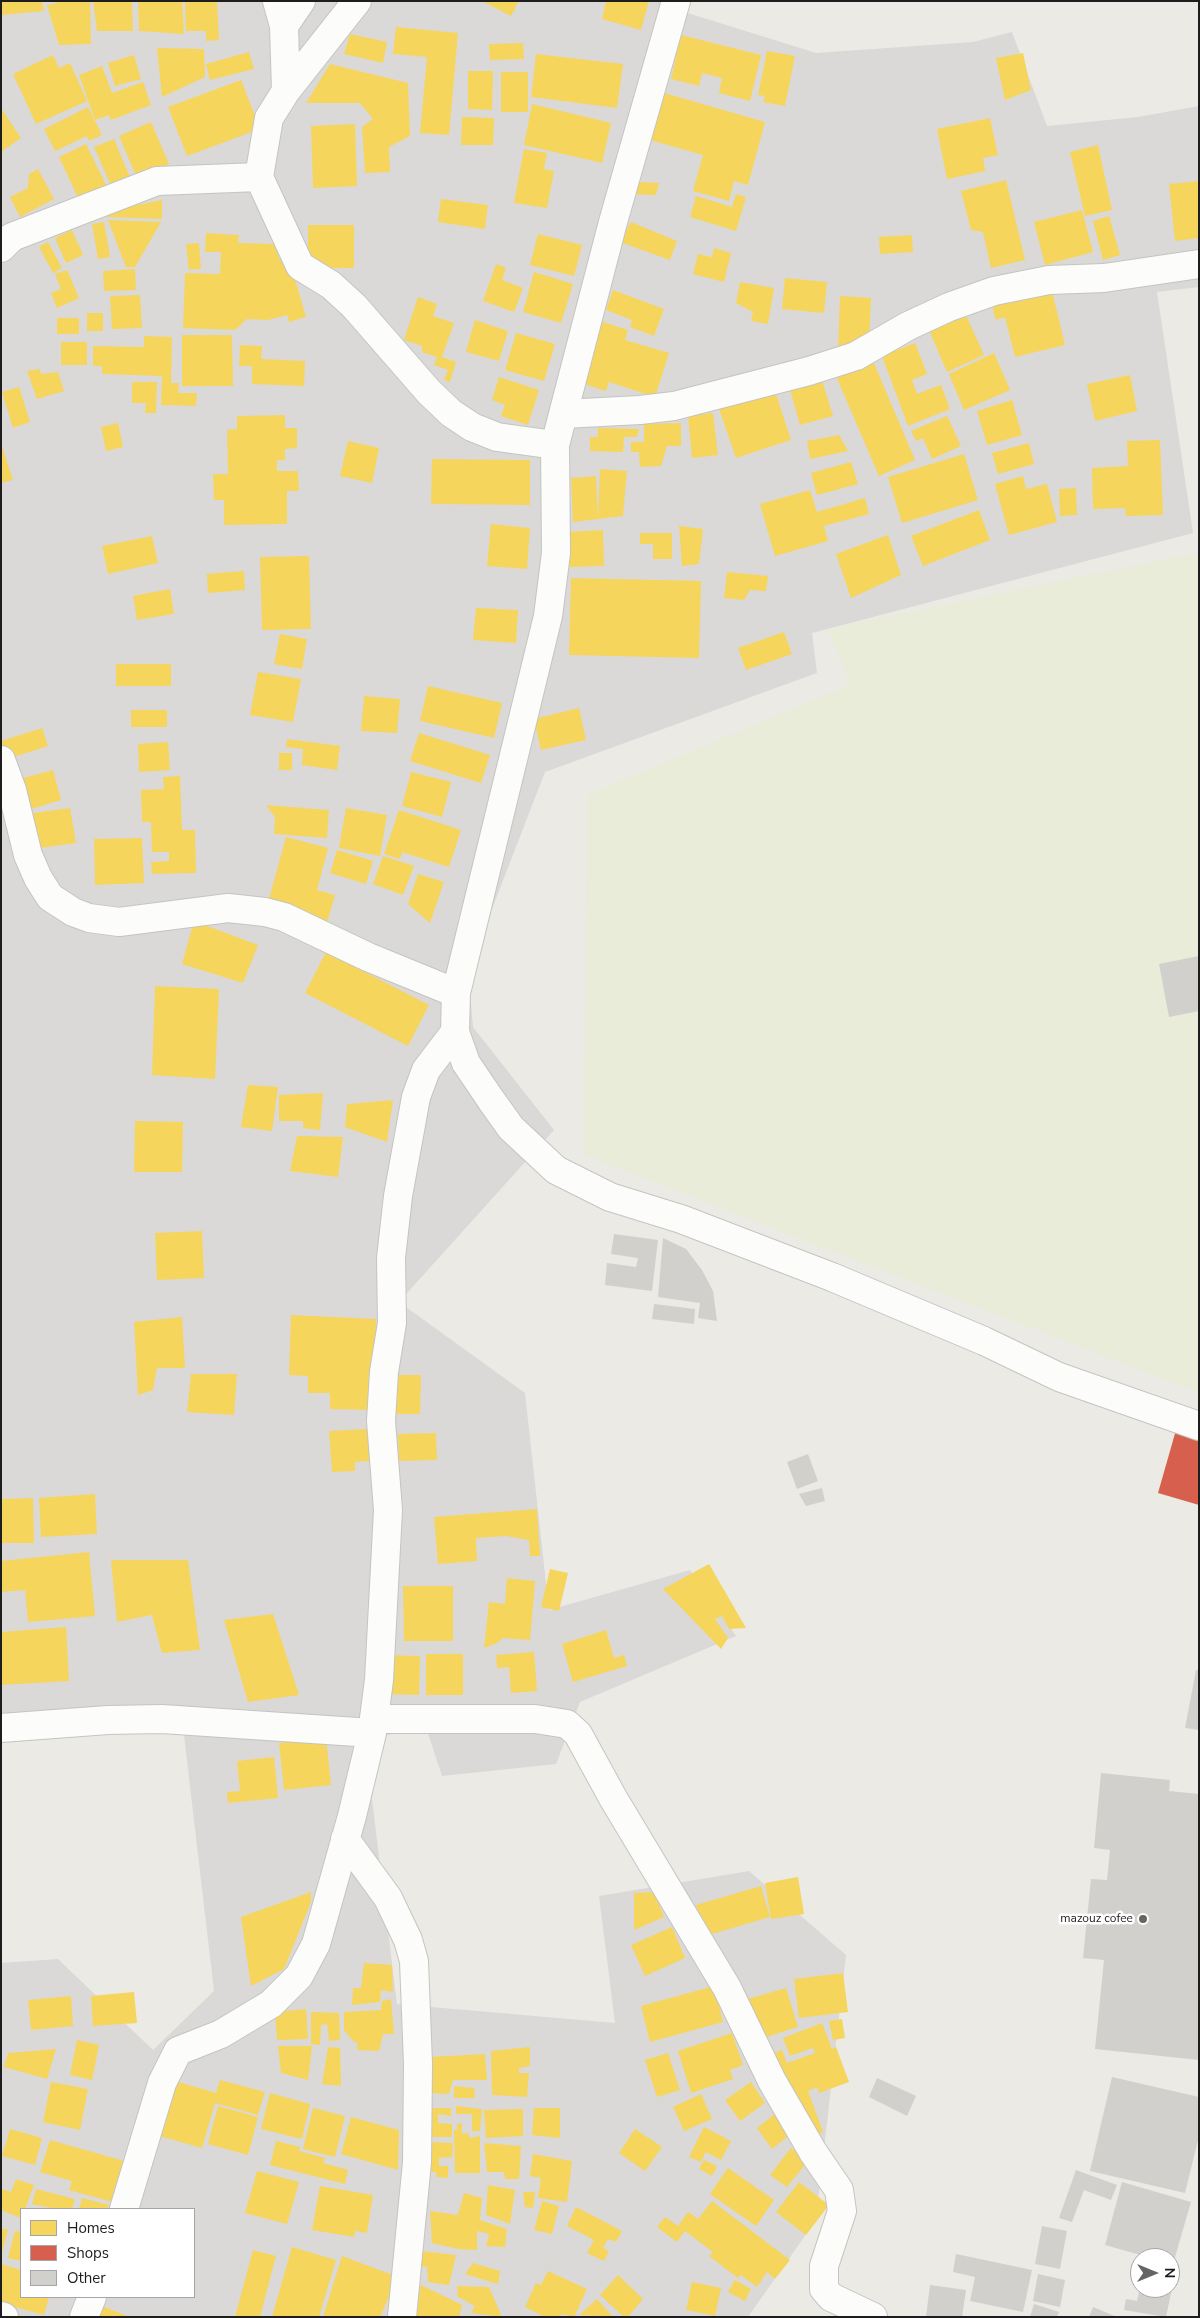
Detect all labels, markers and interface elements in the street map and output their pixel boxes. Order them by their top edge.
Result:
place label: mazouz cofee [1060,1912,1133,1926]
marker: mazouz cofee [1137,1913,1149,1925]
legend [20,2208,195,2298]
text: Homes [67,2218,115,2238]
text: Shops [67,2243,109,2263]
north arrow [1130,2248,1180,2298]
text: Other [67,2268,106,2288]
text: N [1160,2268,1179,2278]

